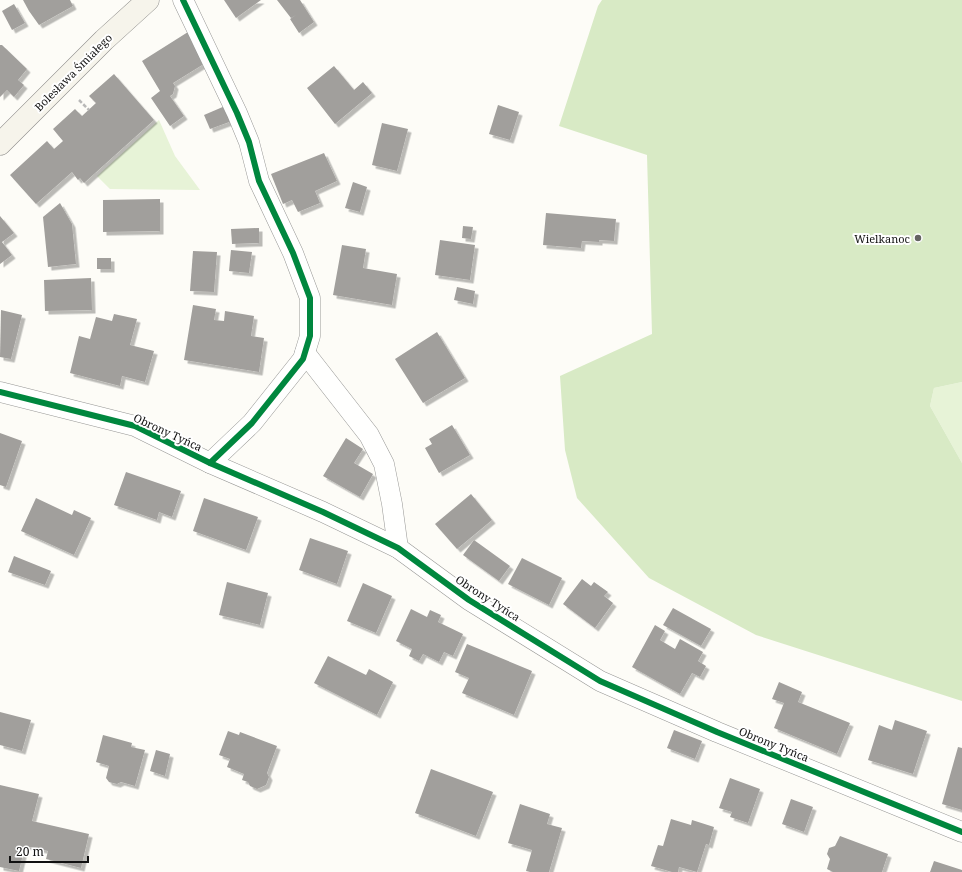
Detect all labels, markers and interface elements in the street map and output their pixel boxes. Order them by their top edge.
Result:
street label: Bolesława Śmiałego [31,30,115,114]
place label: Wielkanoc [854,231,910,246]
marker: Wielkanoc [913,233,923,243]
street label: Obrony Tyńca [131,410,205,454]
street label: Obrony Tyńca [453,572,523,624]
street label: Obrony Tyńca [737,723,811,765]
scale bar [10,838,88,864]
text: 20 m [16,843,44,860]

